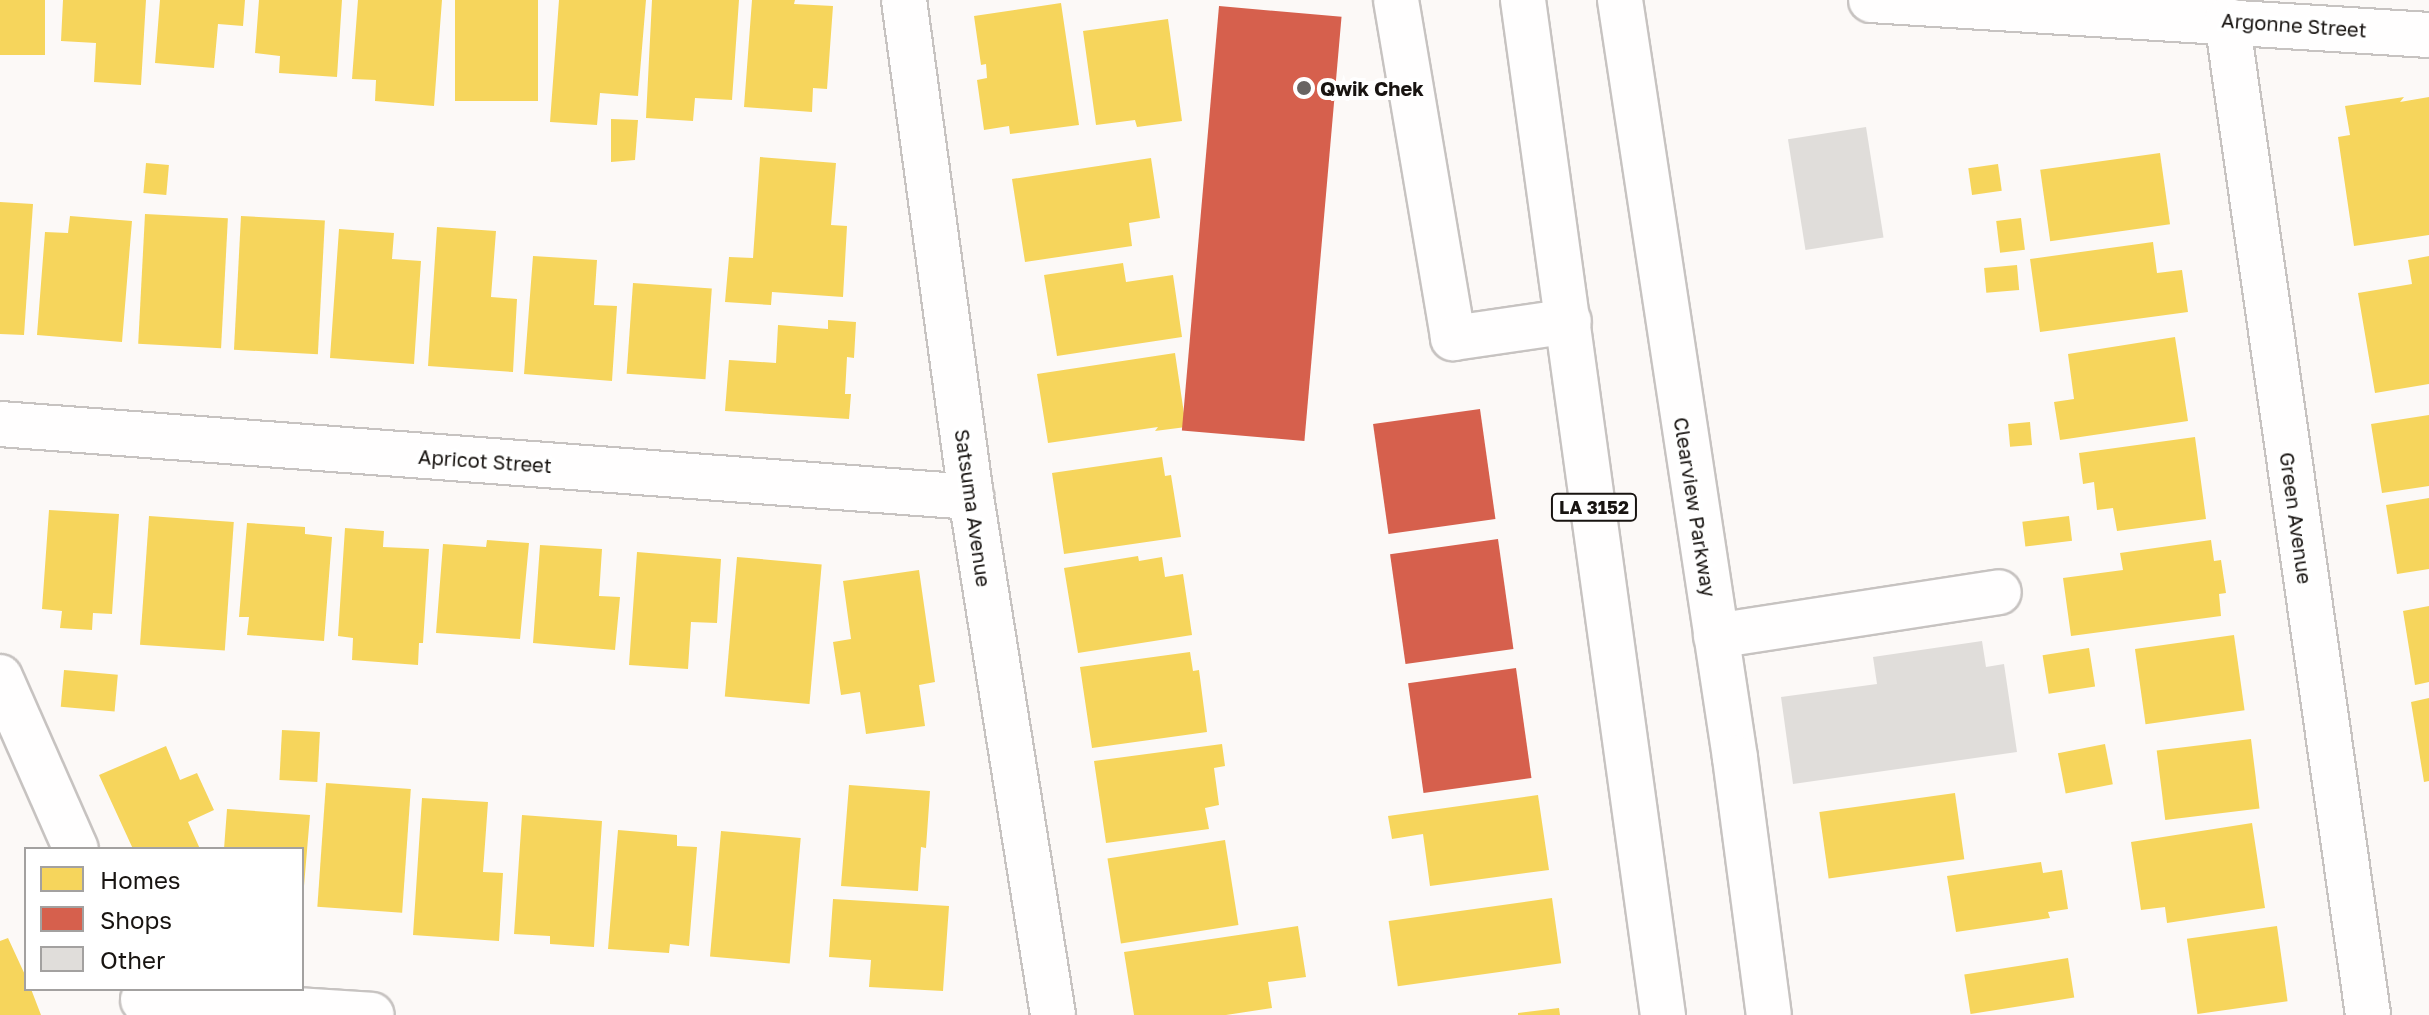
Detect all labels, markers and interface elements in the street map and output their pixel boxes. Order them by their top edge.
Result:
street label: Argonne Street [2220,8,2368,42]
place label: Qwik Chek [1320,76,1424,100]
marker: Qwik Chek [1295,79,1313,97]
street label: Clearview Parkway [1669,415,1721,599]
street label: Satsuma Avenue [950,428,996,588]
street label: Apricot Street [417,444,553,478]
street label: Green Avenue [2275,451,2317,585]
road number: LA 3152 [1550,493,1638,521]
legend [24,847,304,991]
text: Homes [100,865,181,894]
text: Shops [100,905,172,934]
text: Other [100,945,165,974]

